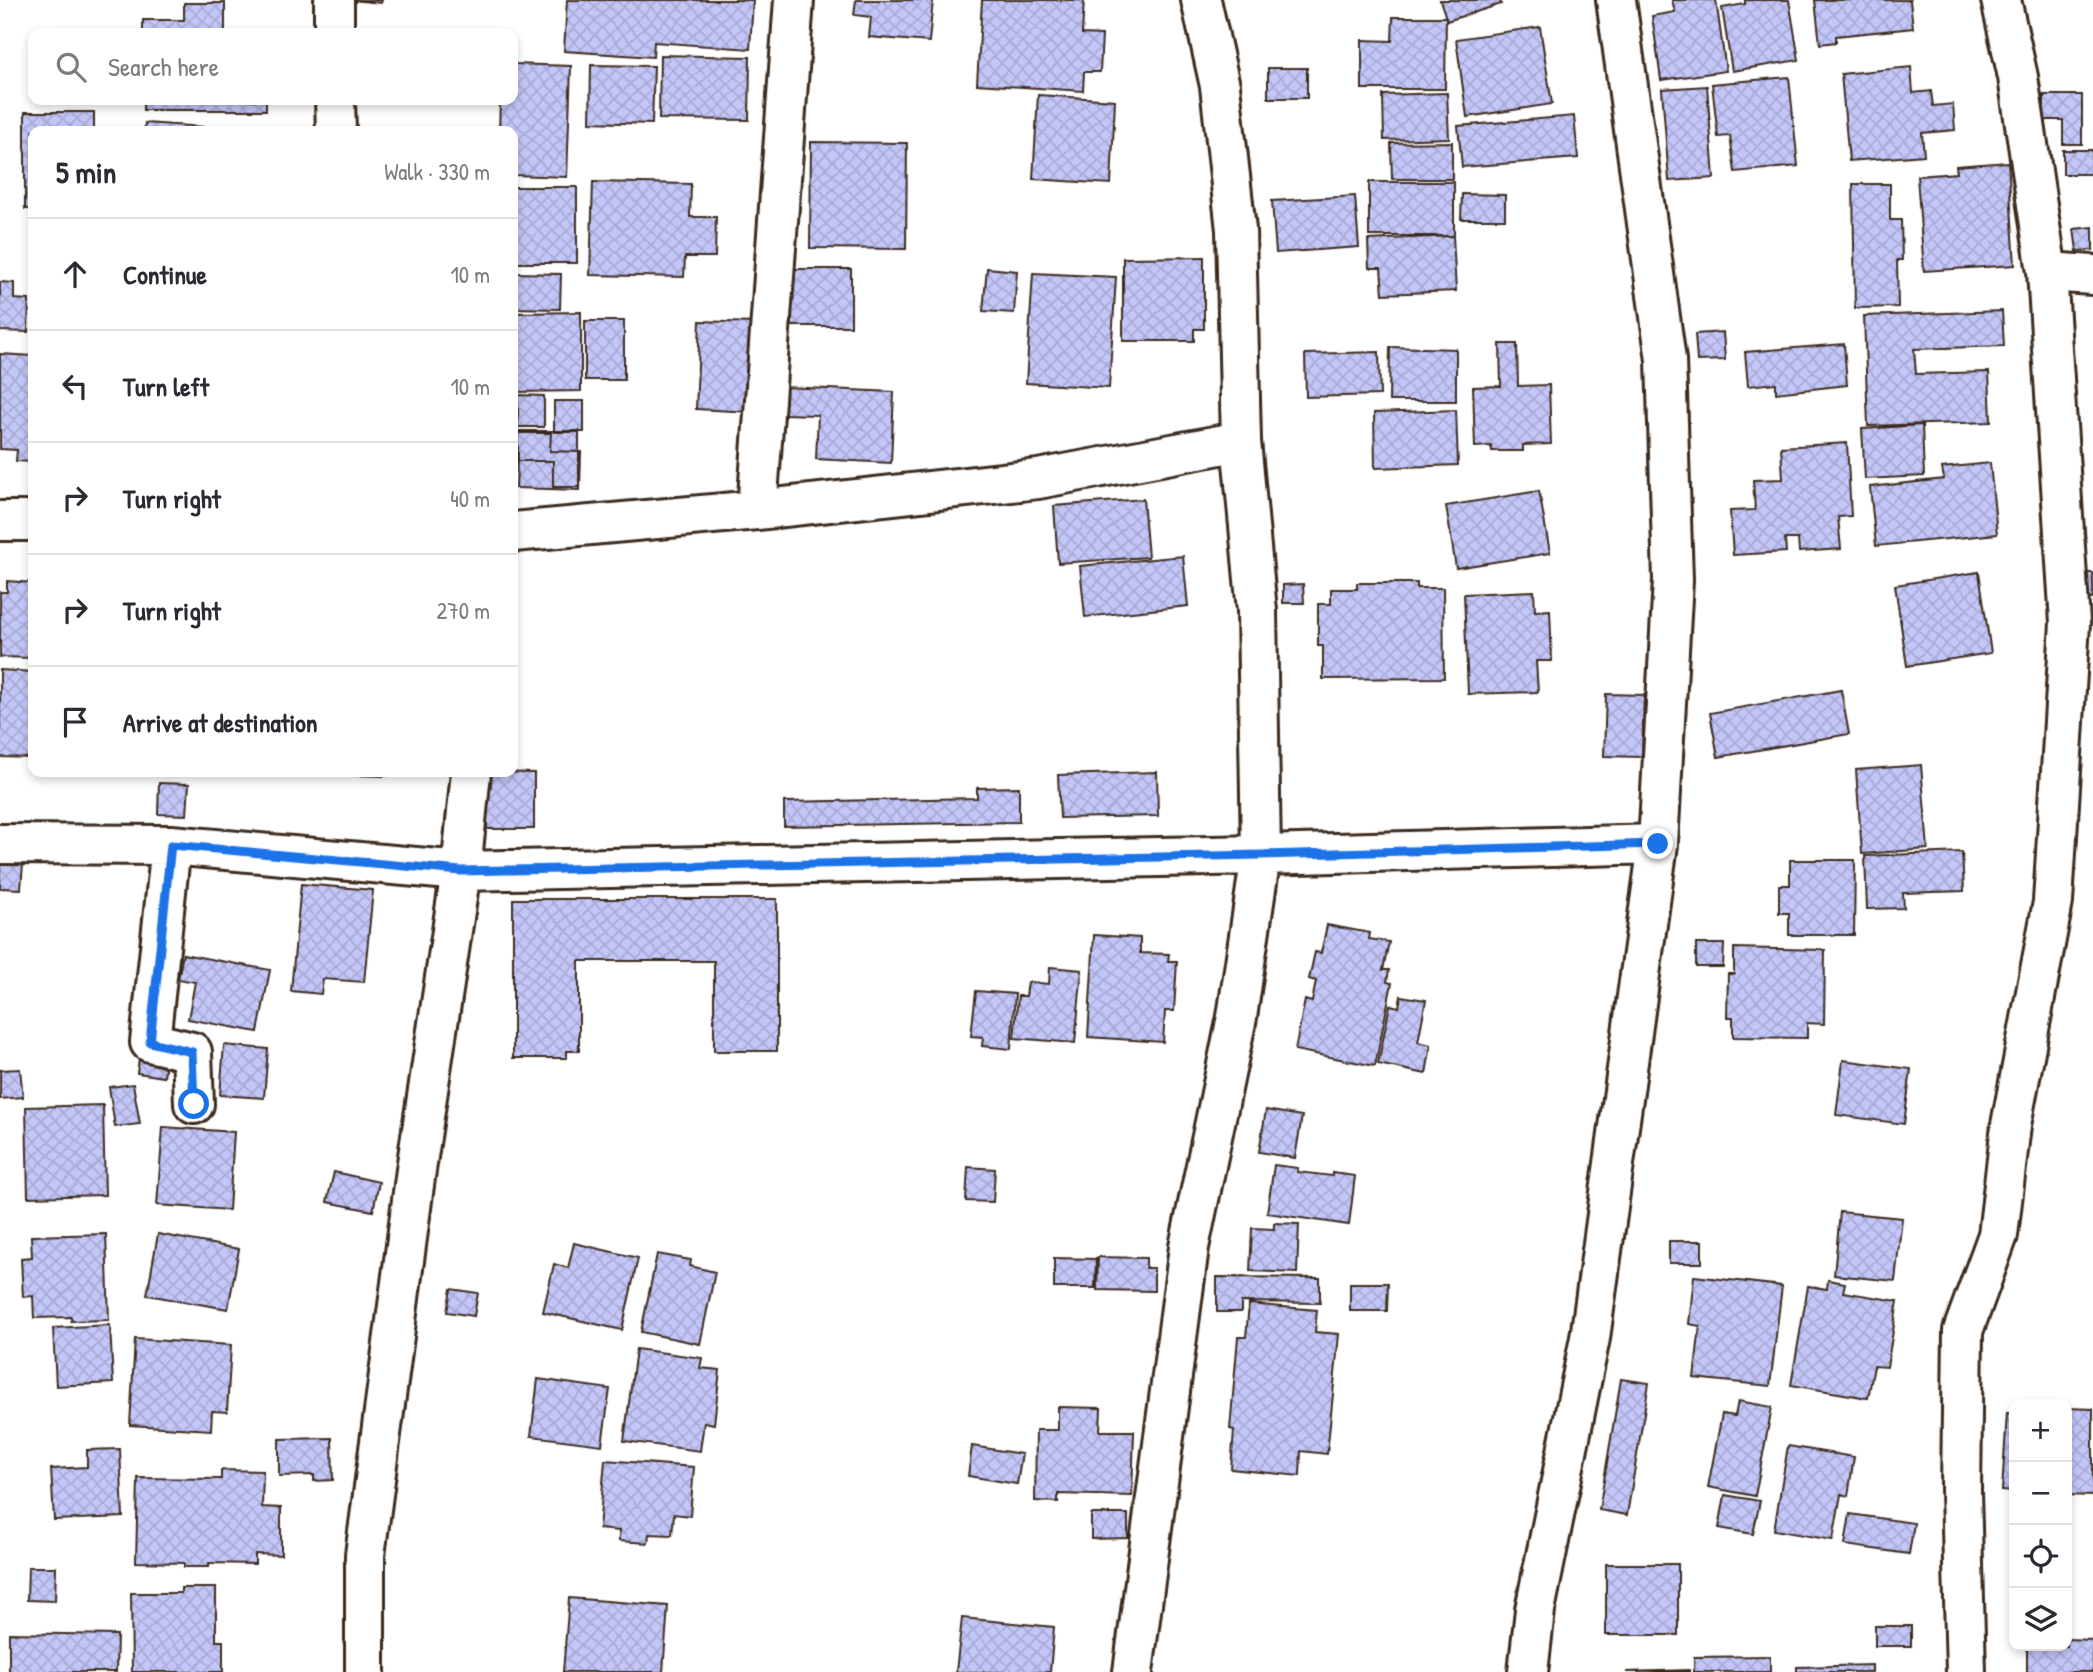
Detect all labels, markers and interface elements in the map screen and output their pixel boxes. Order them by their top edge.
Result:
search box [28,28,518,105]
icon: search [52,48,90,86]
text: Search here [108,49,219,84]
text: 5 min [56,152,116,192]
text: Walk · 330 m [384,156,490,187]
icon: ahead [56,255,94,293]
text: Continue [123,257,207,292]
text: 10 m [450,259,490,290]
icon: left [56,367,94,405]
text: Turn left [123,369,209,404]
text: 10 m [450,371,490,402]
icon: right [56,479,94,517]
text: Turn right [123,481,221,516]
text: 40 m [450,483,490,514]
icon: right [56,591,94,629]
text: Turn right [123,593,221,628]
text: 270 m [437,595,490,626]
icon: arrive [56,703,94,741]
text: Arrive at destination [123,705,318,740]
route end [1642,828,1673,859]
route start [178,1088,209,1119]
map controls [2009,1399,2072,1651]
button: + [2009,1399,2072,1462]
button: − [2009,1462,2072,1525]
button: locate [2009,1525,2072,1588]
button: layers [2009,1588,2072,1651]

